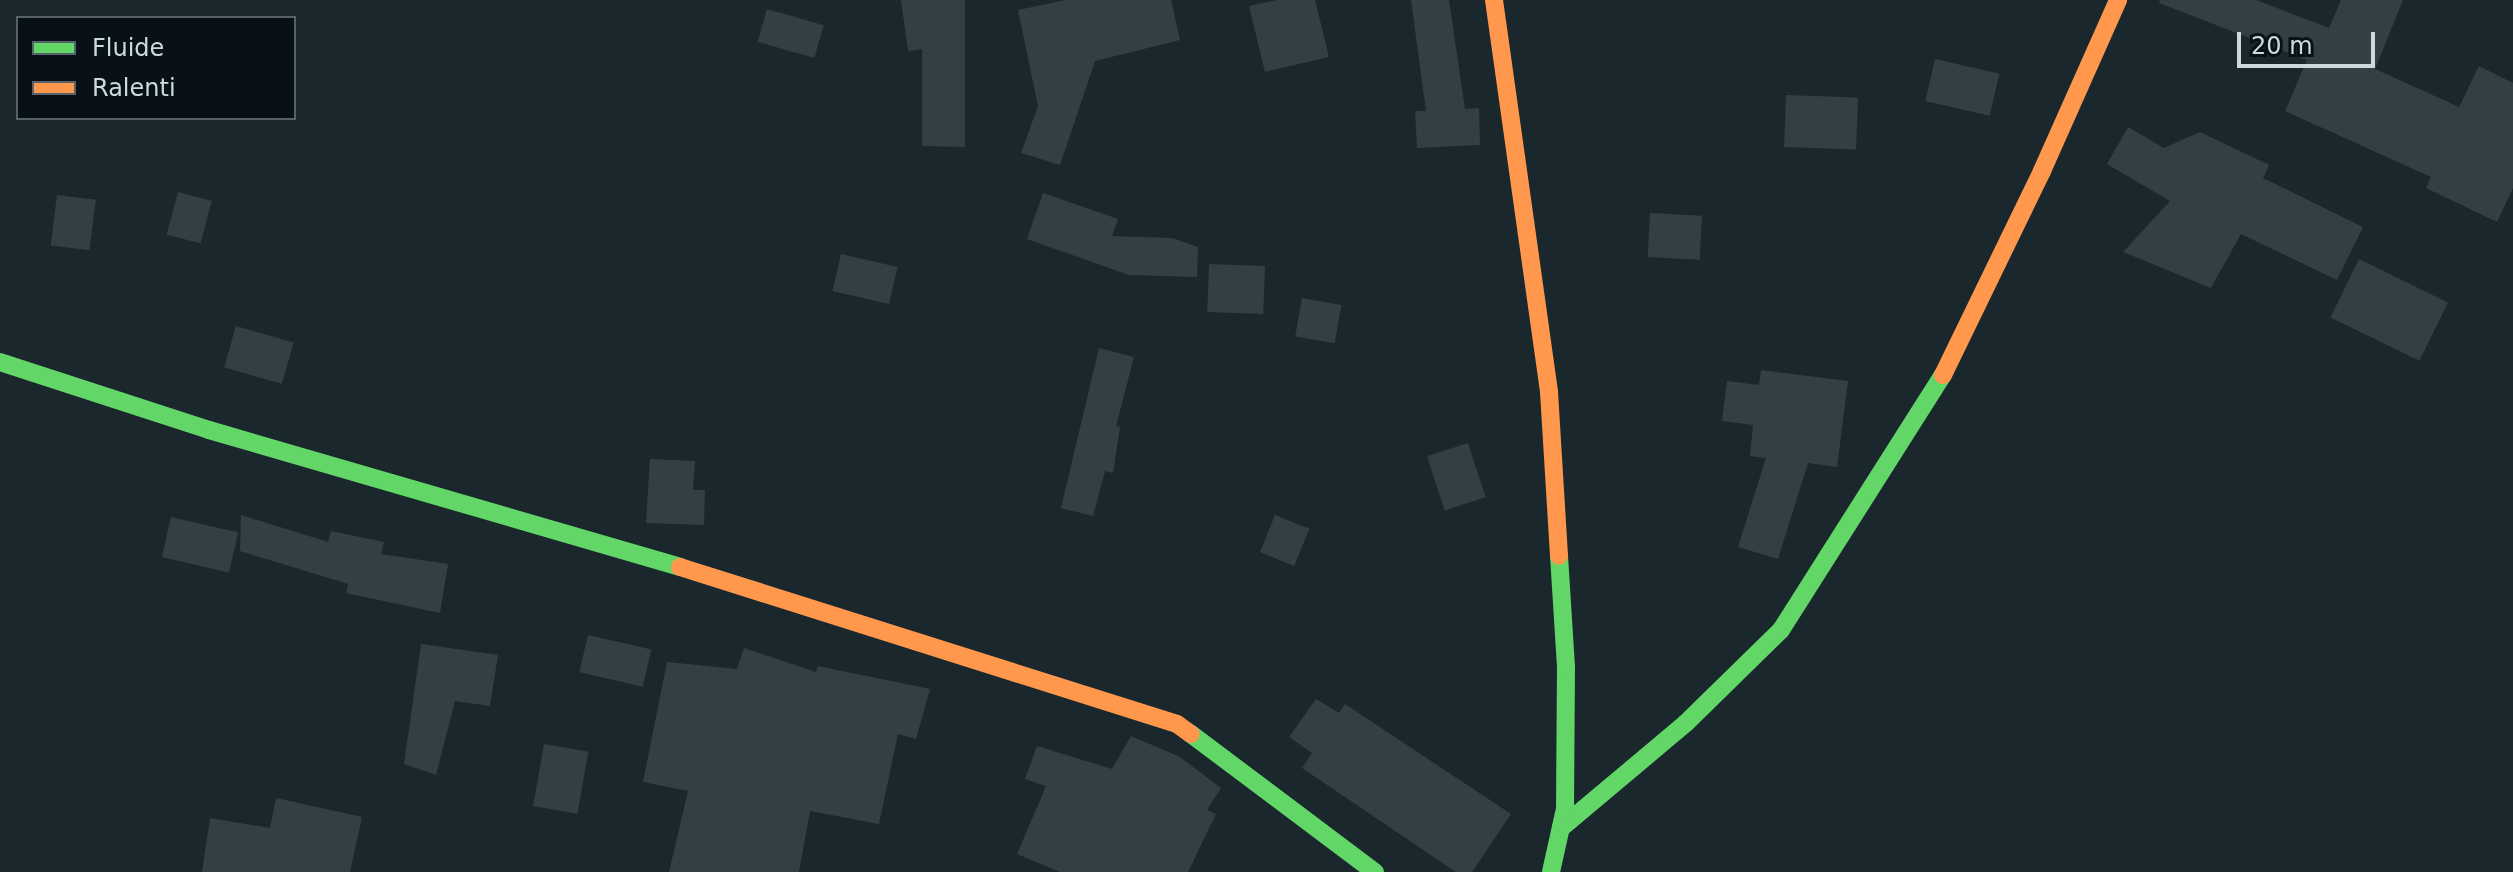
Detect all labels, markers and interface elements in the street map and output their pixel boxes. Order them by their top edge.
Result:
legend [16,16,296,120]
scale bar [2241,16,2379,66]
text: 20 m [2251,32,2313,60]
text: Fluide [92,34,164,62]
text: Ralenti [92,74,176,102]

